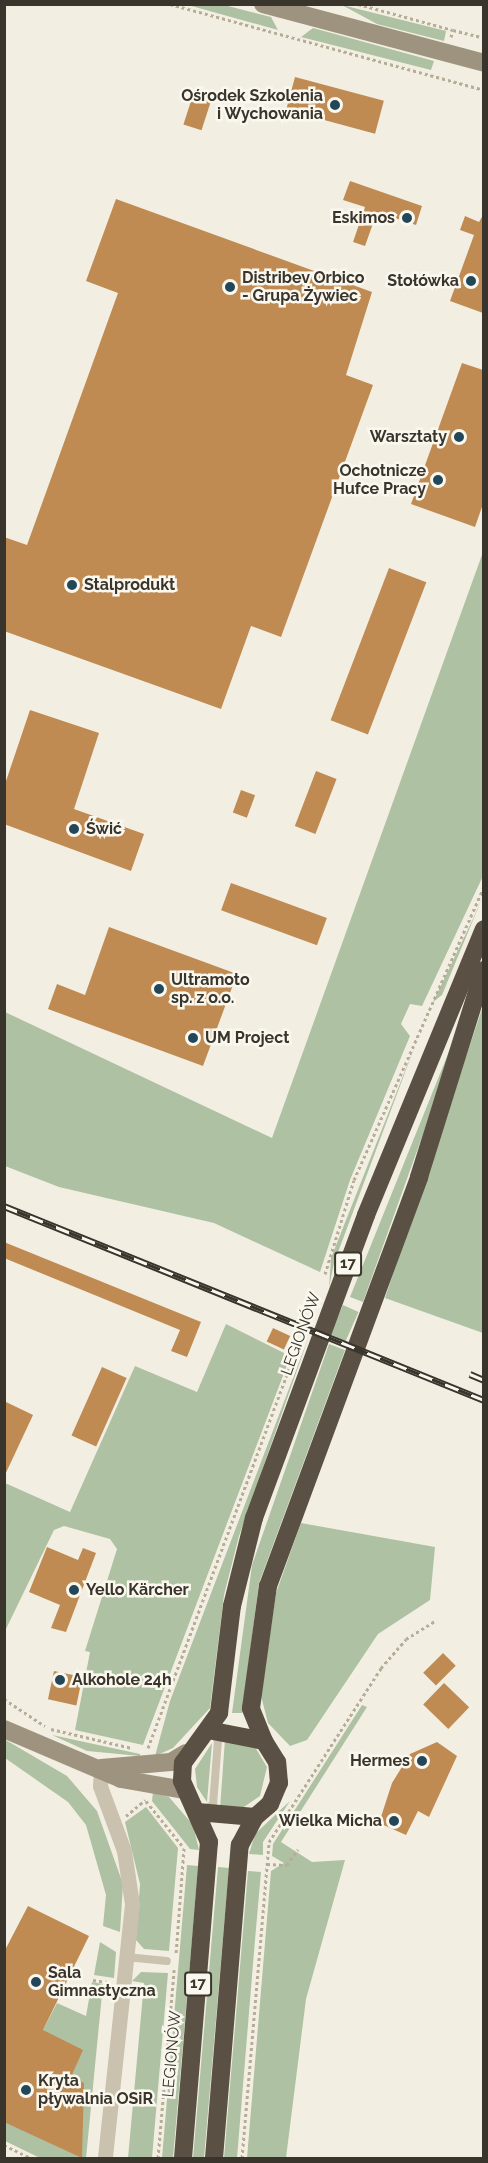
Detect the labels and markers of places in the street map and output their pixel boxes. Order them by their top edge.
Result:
place label: Ośrodek Szkolenia i Wychowania [181,86,323,124]
marker: Ośrodek Szkolenia i Wychowania [328,98,342,112]
place label: Eskimos [332,208,395,228]
marker: Eskimos [400,211,414,225]
place label: Distribev Orbico - Grupa Żywiec [242,268,365,306]
place label: Stołówka [387,271,459,291]
marker: Stołówka [464,274,478,288]
marker: Distribev Orbico - Grupa Żywiec [223,280,237,294]
place label: Warsztaty [370,427,447,447]
marker: Warsztaty [452,430,466,444]
place label: Ochotnicze Hufce Pracy [333,461,426,499]
marker: Ochotnicze Hufce Pracy [431,473,445,487]
place label: Stalprodukt [84,575,175,595]
marker: Stalprodukt [65,578,79,592]
place label: Świć [86,819,122,839]
marker: Świć [67,822,81,836]
place label: Ultramoto sp. z o.o. [171,970,250,1008]
marker: Ultramoto sp. z o.o. [152,982,166,996]
place label: UM Project [205,1028,289,1048]
marker: UM Project [186,1031,200,1045]
place label: Yello Kärcher [86,1580,189,1600]
marker: Yello Kärcher [67,1583,81,1597]
place label: Alkohole 24h [72,1670,172,1690]
marker: Alkohole 24h [53,1673,67,1687]
place label: Hermes [350,1751,410,1771]
marker: Hermes [415,1754,429,1768]
place label: Wielka Micha [279,1811,382,1831]
marker: Wielka Micha [387,1814,401,1828]
place label: Sala Gimnastyczna [48,1963,156,2001]
marker: Sala Gimnastyczna [29,1975,43,1989]
place label: Kryta pływalnia OSiR [38,2071,153,2109]
marker: Kryta pływalnia OSiR [19,2083,33,2097]

